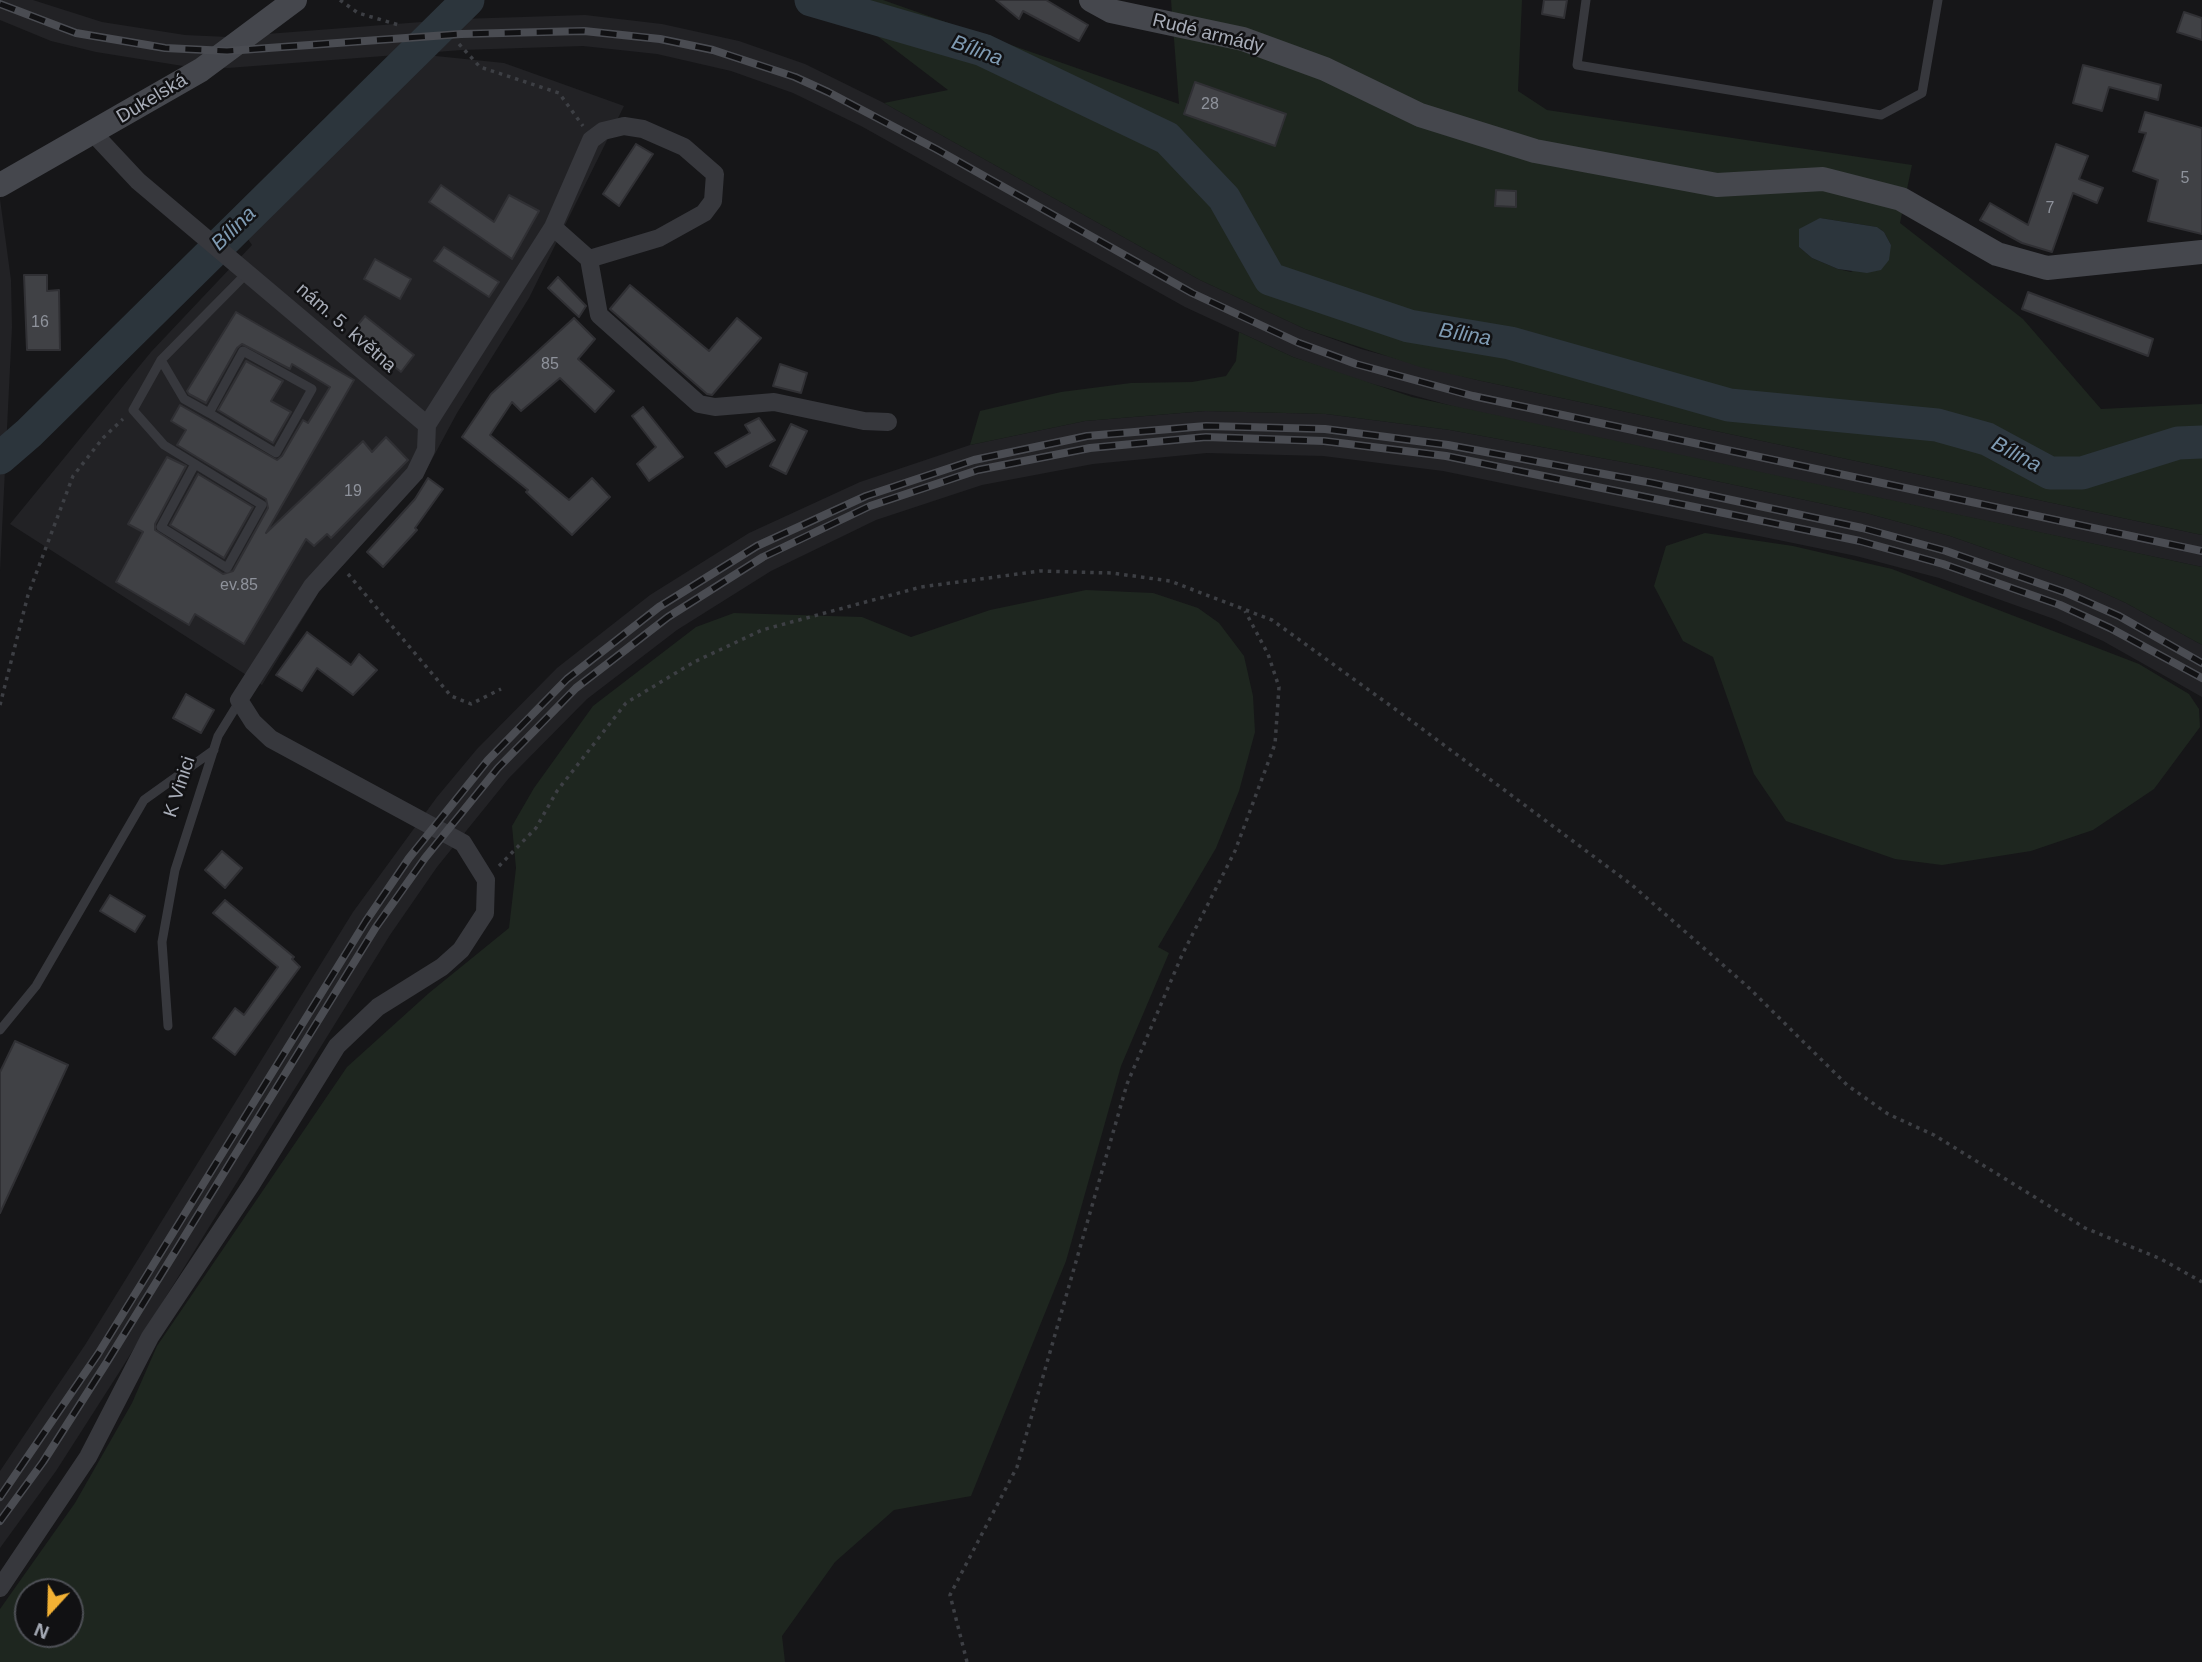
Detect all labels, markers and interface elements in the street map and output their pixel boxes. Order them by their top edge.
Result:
street label: Rudé armády [1150,9,1266,59]
water label: Bílina [948,30,1006,72]
street label: Dukelská [113,69,191,129]
house number: 28 [1201,95,1219,115]
house number: 5 [2181,169,2189,189]
house number: 7 [2046,199,2054,219]
water label: Bílina [206,202,262,256]
street label: nám. 5. května [291,279,401,377]
house number: 16 [31,313,49,333]
water label: Bílina [1437,318,1493,352]
house number: 85 [541,355,559,375]
water label: Bílina [1987,432,2045,478]
house number: 19 [344,482,362,502]
house number: ev.85 [220,576,258,596]
street label: K Vinici [159,754,201,820]
north arrow [14,1578,84,1648]
text: N [31,1619,52,1643]

